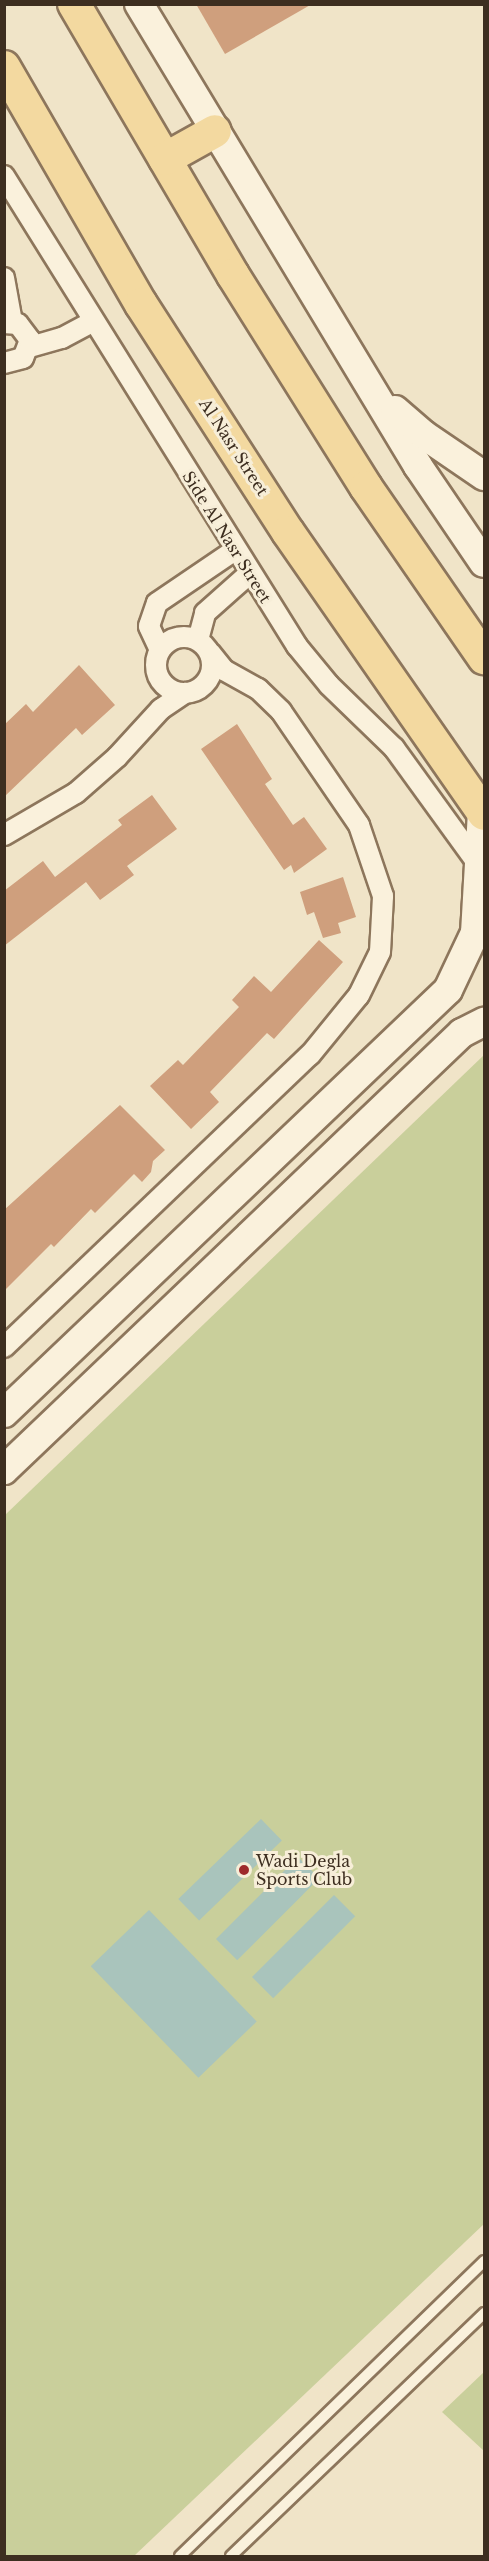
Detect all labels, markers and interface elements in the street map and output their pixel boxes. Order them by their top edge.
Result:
street label: Al Nasr Street [195,395,273,499]
street label: Side Al Nasr Street [178,467,276,607]
place label: Wadi Degla Sports Club [256,1851,352,1889]
marker: Wadi Degla Sports Club [237,1863,251,1877]

